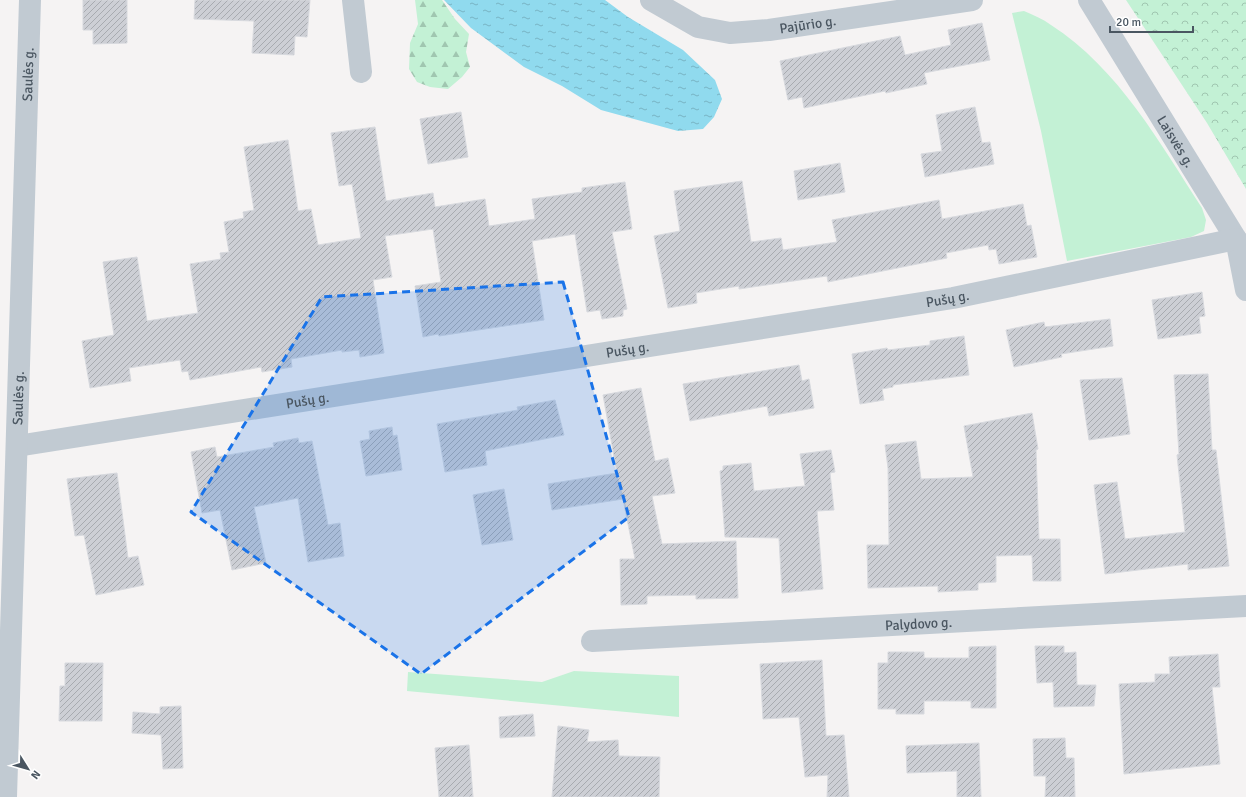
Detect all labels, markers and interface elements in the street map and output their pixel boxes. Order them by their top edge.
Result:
scale bar [1110,8,1193,34]
street label: Pajūrio g. [778,12,837,37]
text: 20 m [1116,15,1141,30]
street label: Saulės g. [19,47,38,102]
street label: Laisvės g. [1153,113,1198,171]
street label: Pušų g. [925,287,971,311]
street label: Pušų g. [605,338,650,362]
street label: Saulės g. [9,371,28,425]
street label: Pušų g. [285,389,330,412]
street label: Palydovo g. [884,614,953,634]
north arrow [8,749,48,789]
text: N [28,768,43,782]

